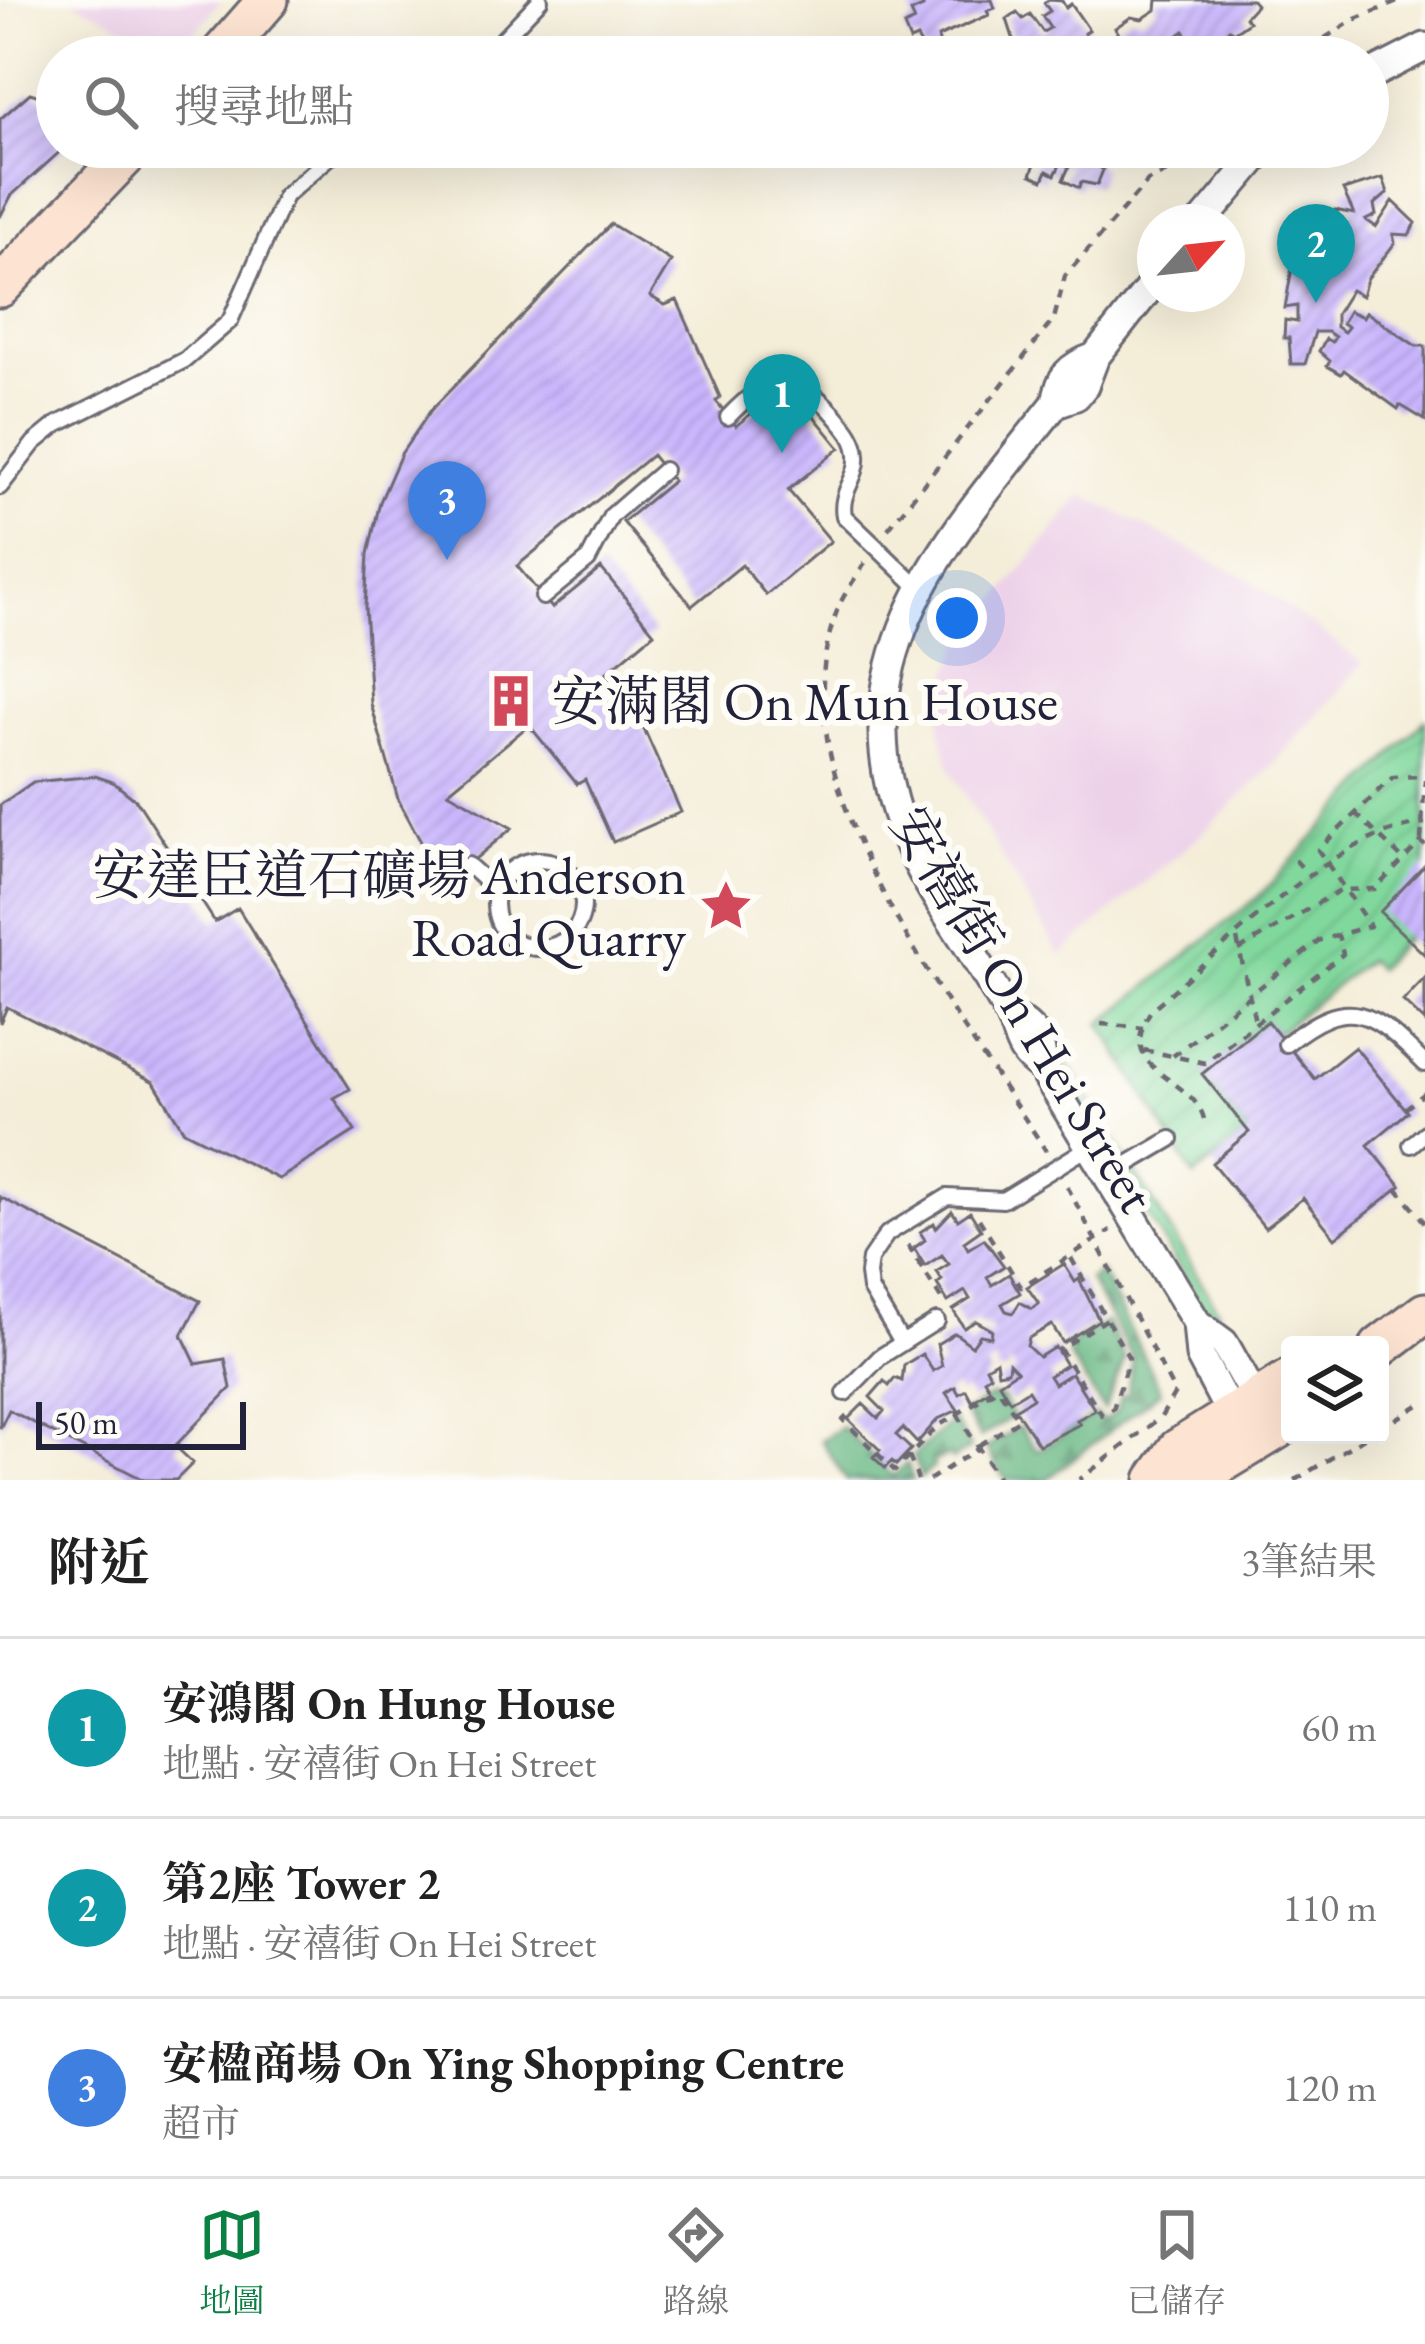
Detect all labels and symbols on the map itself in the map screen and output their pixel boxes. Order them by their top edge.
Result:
north arrow [1137,204,1245,312]
pin: 2 [1277,204,1355,303]
pin: 1 [743,354,821,453]
pin: 3 [408,461,486,560]
your location [927,588,987,648]
place label: 安滿閣 On Mun House [551,666,1058,736]
building icon: 安滿閣 On Mun House [482,672,540,730]
street label: 安禧街 On Hei Street [875,793,1173,1225]
place label: 安達臣道石礦場 Anderson Road Quarry [92,840,686,972]
place icon: 安達臣道石礦場 Anderson Road Quarry [697,877,755,935]
scale bar [36,1396,246,1449]

